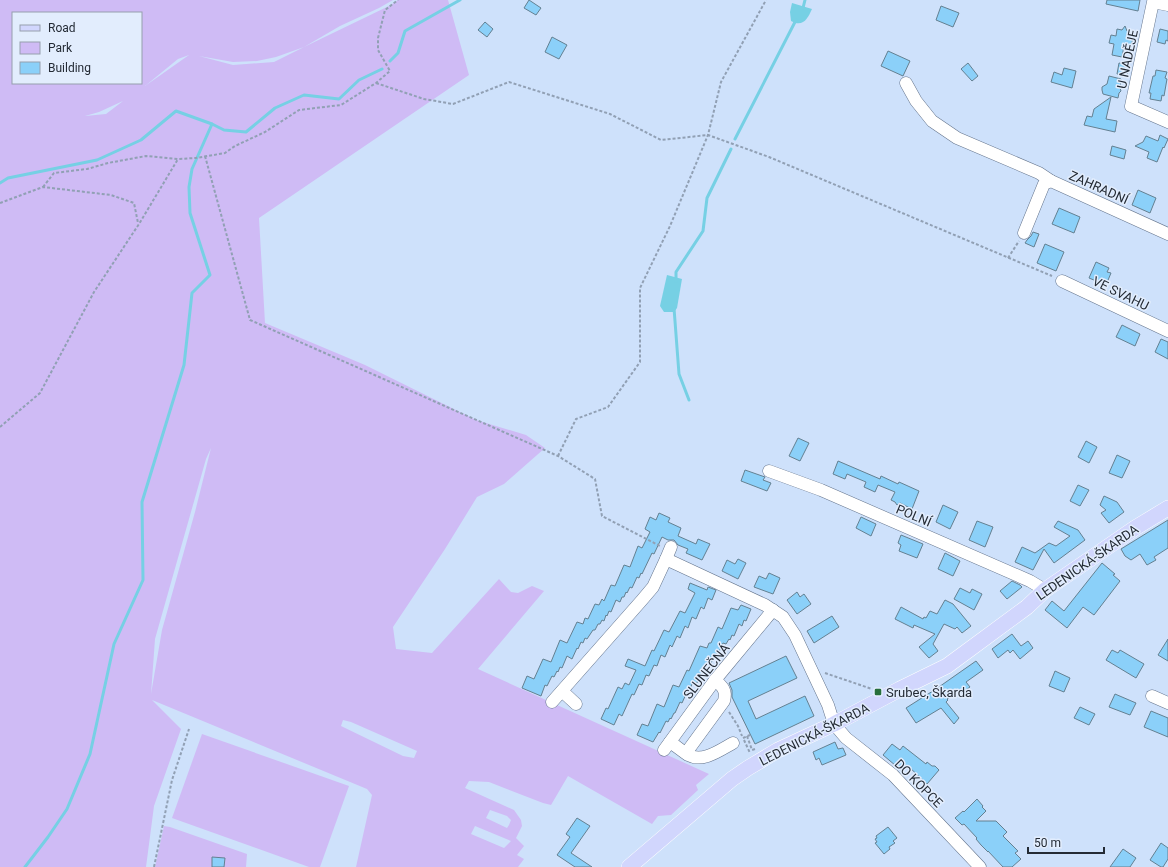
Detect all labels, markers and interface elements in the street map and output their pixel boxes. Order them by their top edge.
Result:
legend [12,12,142,84]
text: Road [48,21,76,35]
street label: U NADĚJE [1114,28,1141,90]
text: Park [48,41,73,55]
text: Building [48,61,91,75]
street label: ZAHRADNÍ [1067,168,1131,207]
street label: VE SVAHU [1090,273,1151,313]
street label: POLNÍ [894,501,934,530]
street label: LEDENICKÁ-ŠKARDA [1033,521,1142,603]
street label: SLUNEČNÁ [680,640,733,702]
place label: Srubec, Škarda [886,685,972,700]
marker: Srubec, Škarda [873,687,883,697]
street label: LEDENICKÁ-ŠKARDA [757,700,872,769]
street label: DO KOPCE [892,756,946,810]
scale bar [1028,829,1104,855]
text: 50 m [1034,836,1061,850]

